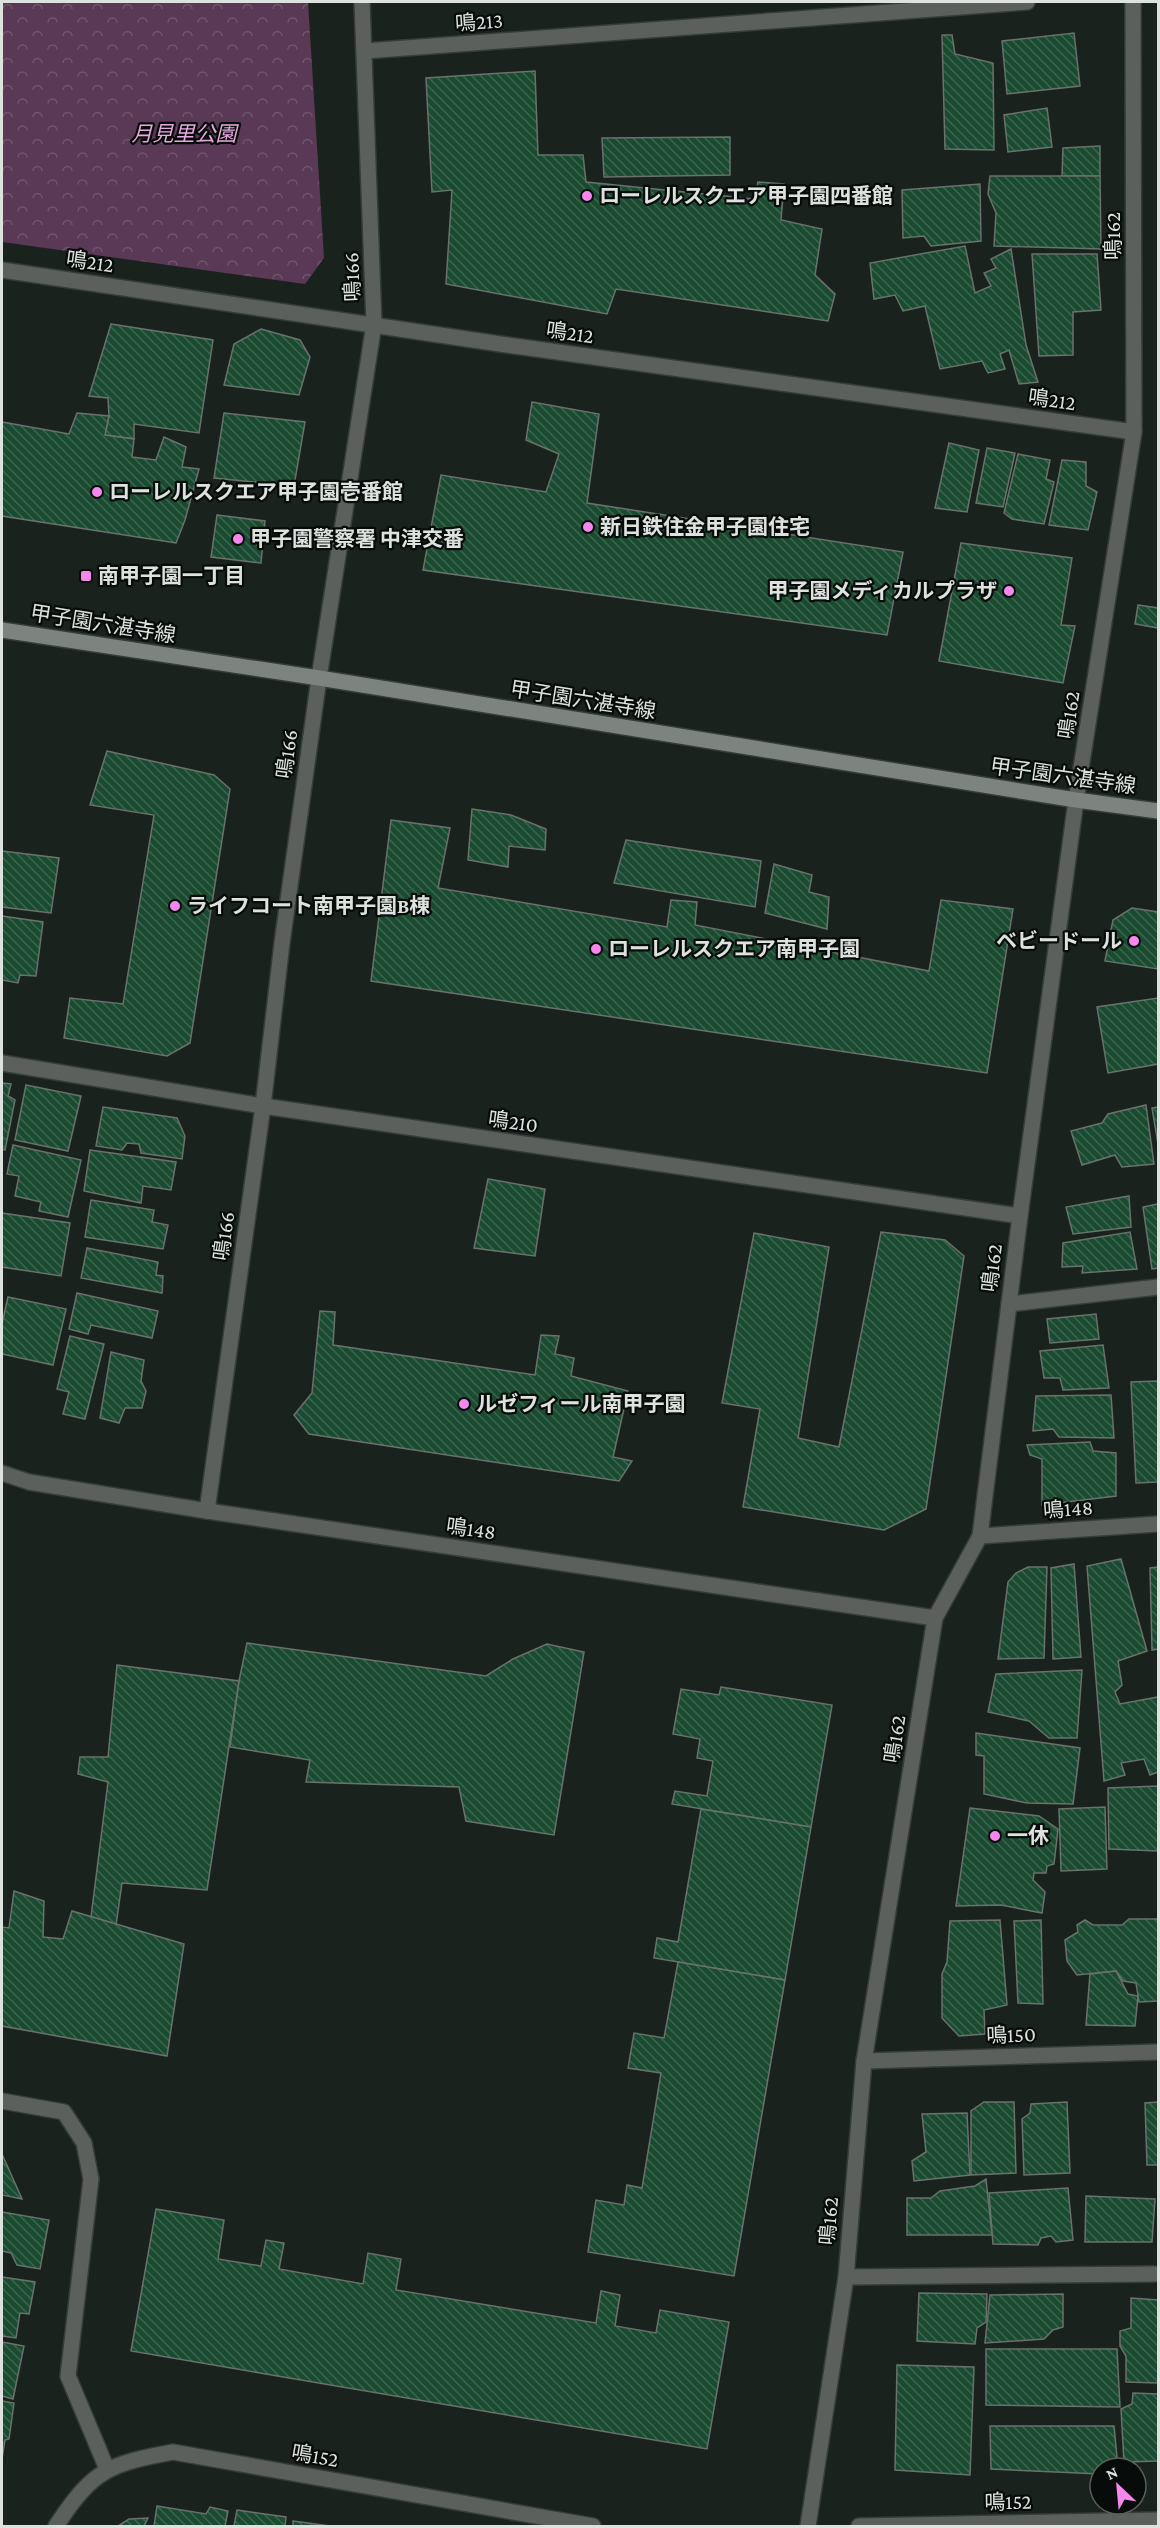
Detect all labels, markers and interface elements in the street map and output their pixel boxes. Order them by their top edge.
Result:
street label: 鳴213 [454,8,504,36]
park label: 月見里公園 [132,122,239,146]
place label: ローレルスクエア甲子園四番館 [599,184,893,208]
marker: ローレルスクエア甲子園四番館 [580,189,594,203]
street label: 鳴162 [1101,212,1125,260]
street label: 鳴212 [65,247,115,277]
street label: 鳴166 [339,252,365,302]
street label: 鳴212 [545,318,595,348]
street label: 鳴212 [1027,385,1077,415]
place label: ローレルスクエア甲子園壱番館 [109,480,403,504]
marker: ローレルスクエア甲子園壱番館 [90,485,104,499]
place label: 新日鉄住金甲子園住宅 [600,515,810,539]
marker: 新日鉄住金甲子園住宅 [581,520,595,534]
place label: 甲子園警察署 中津交番 [250,527,464,551]
marker: 甲子園警察署 中津交番 [231,532,245,546]
place label: 南甲子園一丁目 [98,564,245,588]
marker: 南甲子園一丁目 [79,569,93,583]
place label: 甲子園メディカルプラザ [767,579,997,603]
marker: 甲子園メディカルプラザ [1002,584,1016,598]
street label: 甲子園六湛寺線 [29,601,177,647]
street label: 甲子園六湛寺線 [509,677,657,723]
street label: 鳴162 [1053,689,1085,741]
street label: 鳴166 [272,728,302,780]
street label: 甲子園六湛寺線 [989,754,1137,798]
place label: ライフコート南甲子園B棟 [187,894,430,918]
marker: ライフコート南甲子園B棟 [168,899,182,913]
place label: ベビードール [996,929,1122,953]
marker: ベビードール [1127,934,1141,948]
place label: ローレルスクエア南甲子園 [608,937,860,961]
marker: ローレルスクエア南甲子園 [589,942,603,956]
street label: 鳴210 [487,1107,539,1137]
street label: 鳴166 [209,1210,239,1262]
street label: 鳴162 [977,1243,1007,1293]
place label: ルゼフィール南甲子園 [476,1392,686,1416]
marker: ルゼフィール南甲子園 [457,1397,471,1411]
street label: 鳴148 [1042,1495,1094,1523]
street label: 鳴148 [445,1514,497,1544]
street label: 鳴162 [879,1713,911,1765]
place label: 一休 [1007,1824,1049,1848]
marker: 一休 [988,1829,1002,1843]
street label: 鳴150 [986,2022,1036,2048]
street label: 鳴162 [815,2196,843,2246]
street label: 鳴152 [290,2440,340,2472]
north arrow [1088,2456,1148,2516]
text: N [1103,2463,1120,2483]
street label: 鳴152 [984,2490,1032,2514]

